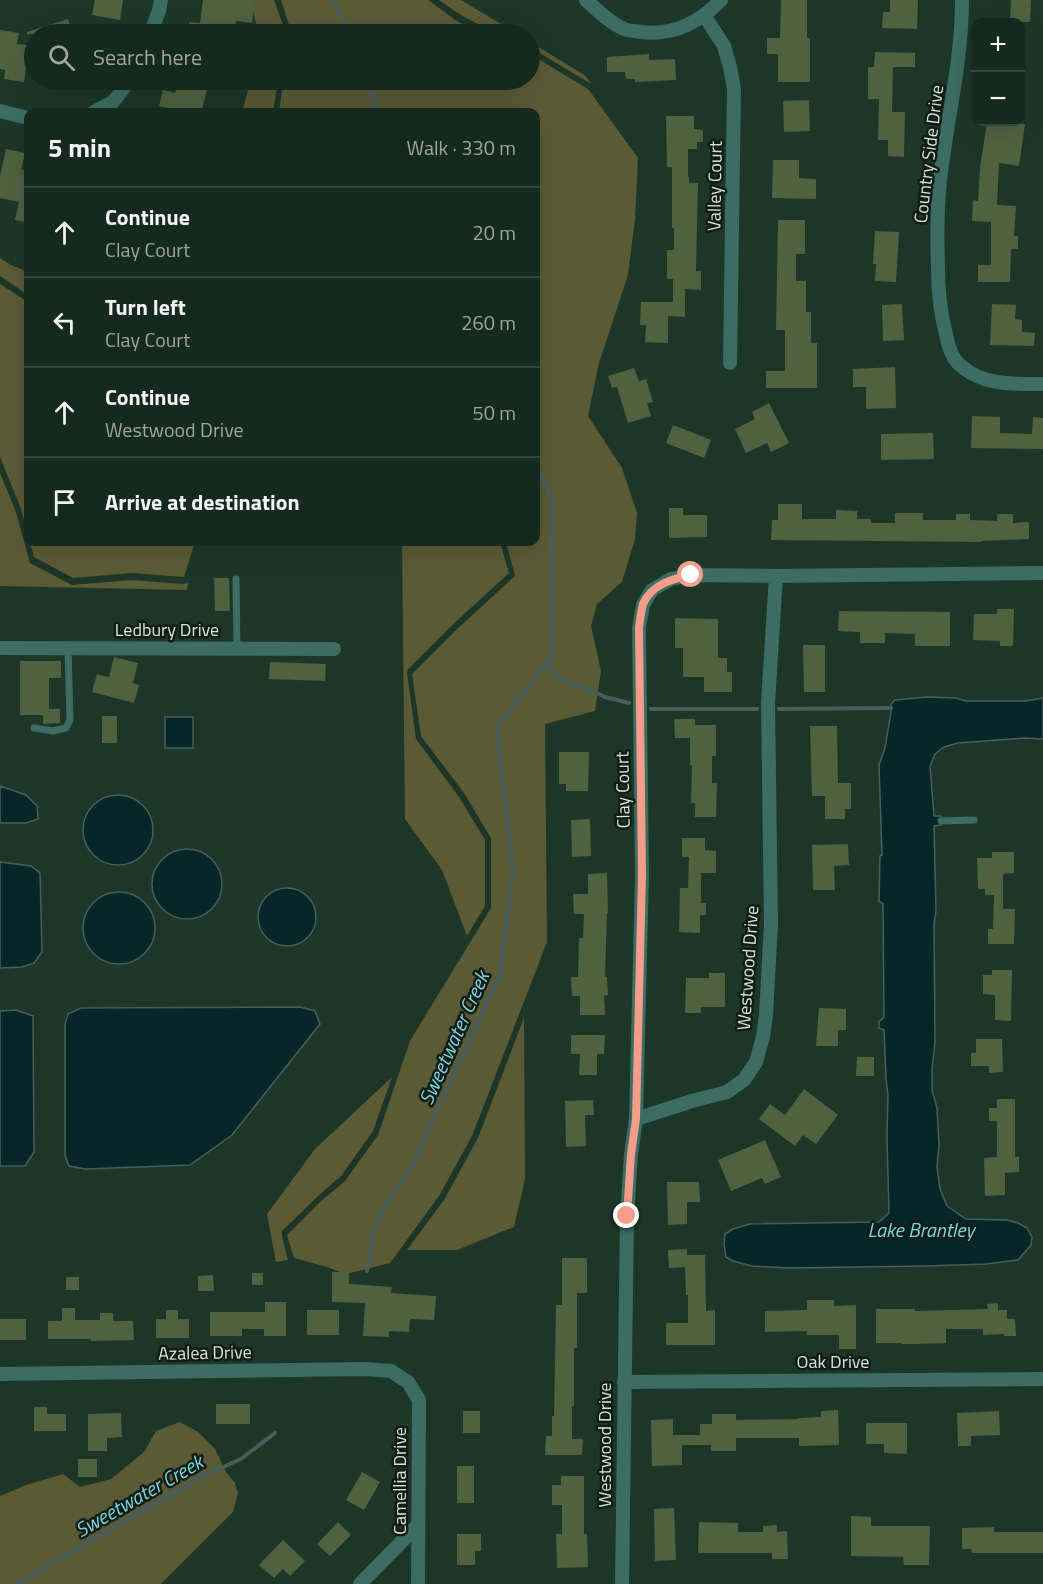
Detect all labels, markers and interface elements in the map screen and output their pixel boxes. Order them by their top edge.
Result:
map controls [971,18,1025,126]
button: + [971,18,1025,72]
search box [24,24,540,90]
text: Search here [93,40,202,74]
icon: search [45,41,78,74]
button: − [971,72,1025,126]
street label: Country Side Drive [907,83,950,225]
text: 5 min [48,128,111,167]
text: Walk · 330 m [407,132,516,163]
street label: Valley Court [700,140,729,231]
text: Continue [105,200,190,234]
icon: ahead [48,216,81,249]
text: 20 m [472,217,516,248]
text: Clay Court [105,234,190,265]
text: Turn left [105,290,186,324]
icon: left [48,306,81,339]
text: 260 m [461,307,516,338]
text: Clay Court [105,324,190,355]
text: Continue [105,380,190,414]
icon: ahead [48,396,81,429]
text: 50 m [472,397,516,428]
text: Westwood Drive [105,414,244,445]
text: Arrive at destination [105,485,300,519]
icon: arrive [48,486,81,519]
route start [677,561,703,587]
street label: Ledbury Drive [115,616,219,643]
street label: Clay Court [608,751,637,829]
street label: Westwood Drive [730,905,765,1031]
water label: Sweetwater Creek [410,964,498,1110]
route end [613,1202,639,1228]
water label: Lake Brantley [867,1214,976,1245]
street label: Azalea Drive [158,1338,252,1367]
street label: Oak Drive [797,1348,869,1375]
street label: Westwood Drive [591,1383,618,1507]
street label: Camellia Drive [386,1427,413,1535]
water label: Sweetwater Creek [69,1445,210,1545]

